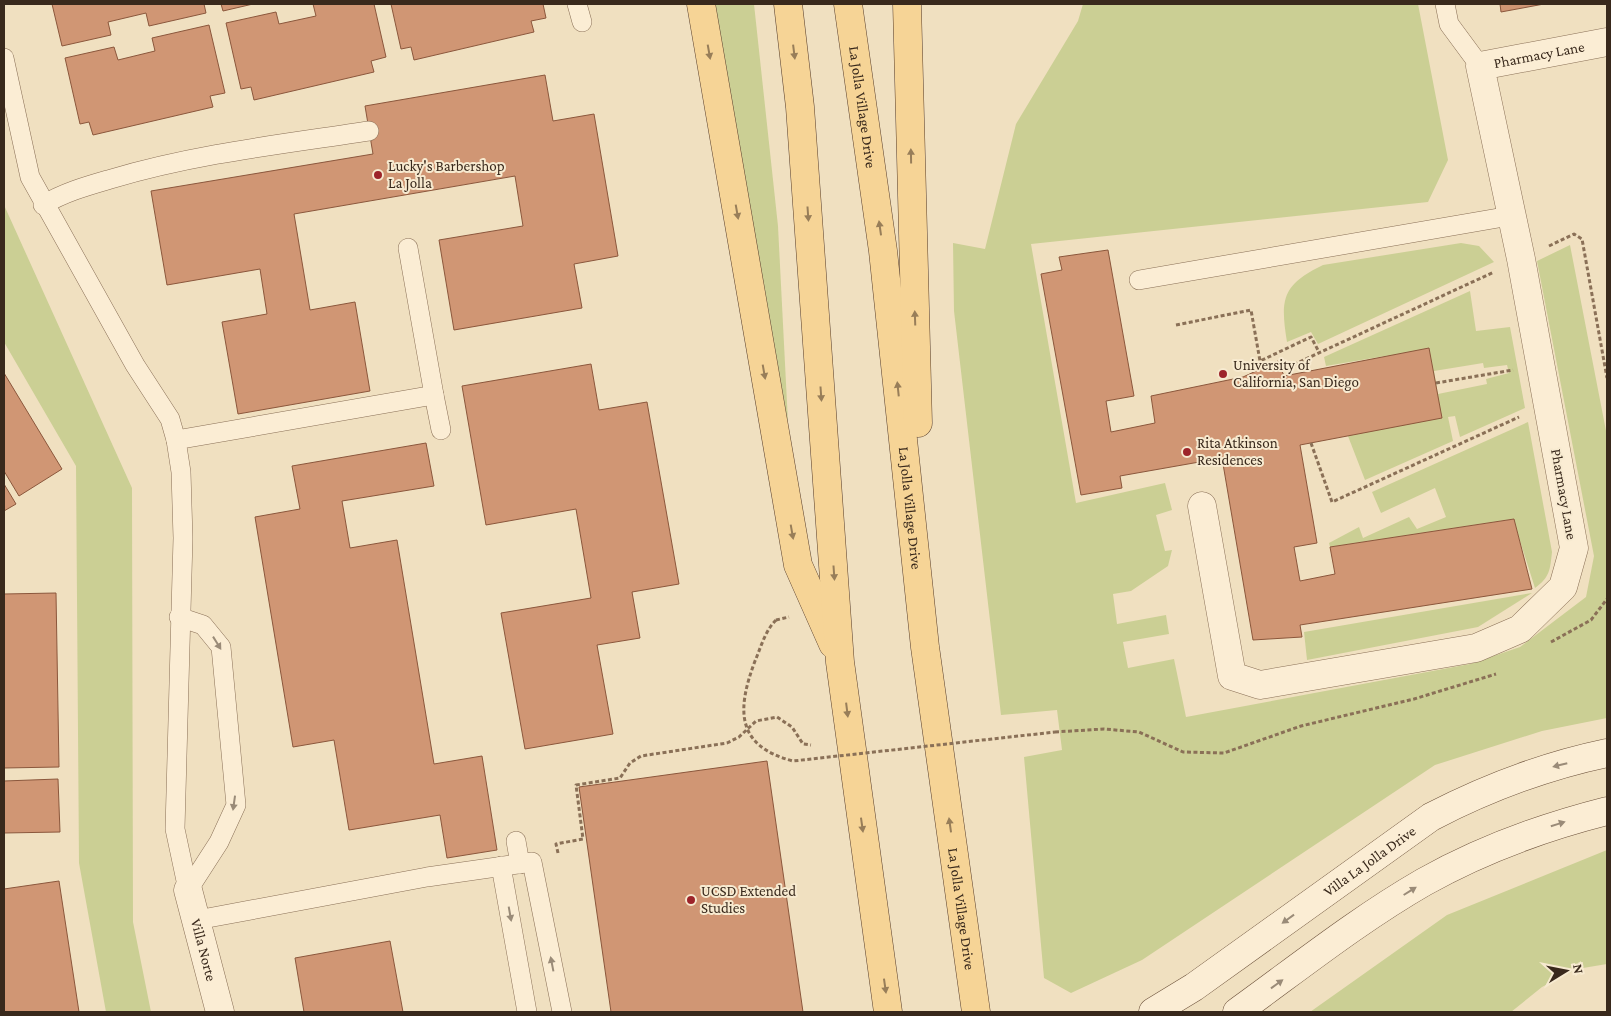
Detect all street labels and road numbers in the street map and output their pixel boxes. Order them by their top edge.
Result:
street label: Pharmacy Lane [1492,38,1586,71]
street label: La Jolla Village Drive [846,45,879,170]
street label: La Jolla Village Drive [896,446,925,571]
street label: Pharmacy Lane [1547,447,1580,541]
street label: Villa La Jolla Drive [1320,822,1419,900]
street label: La Jolla Village Drive [945,847,978,971]
street label: Villa Norte [188,917,220,983]

